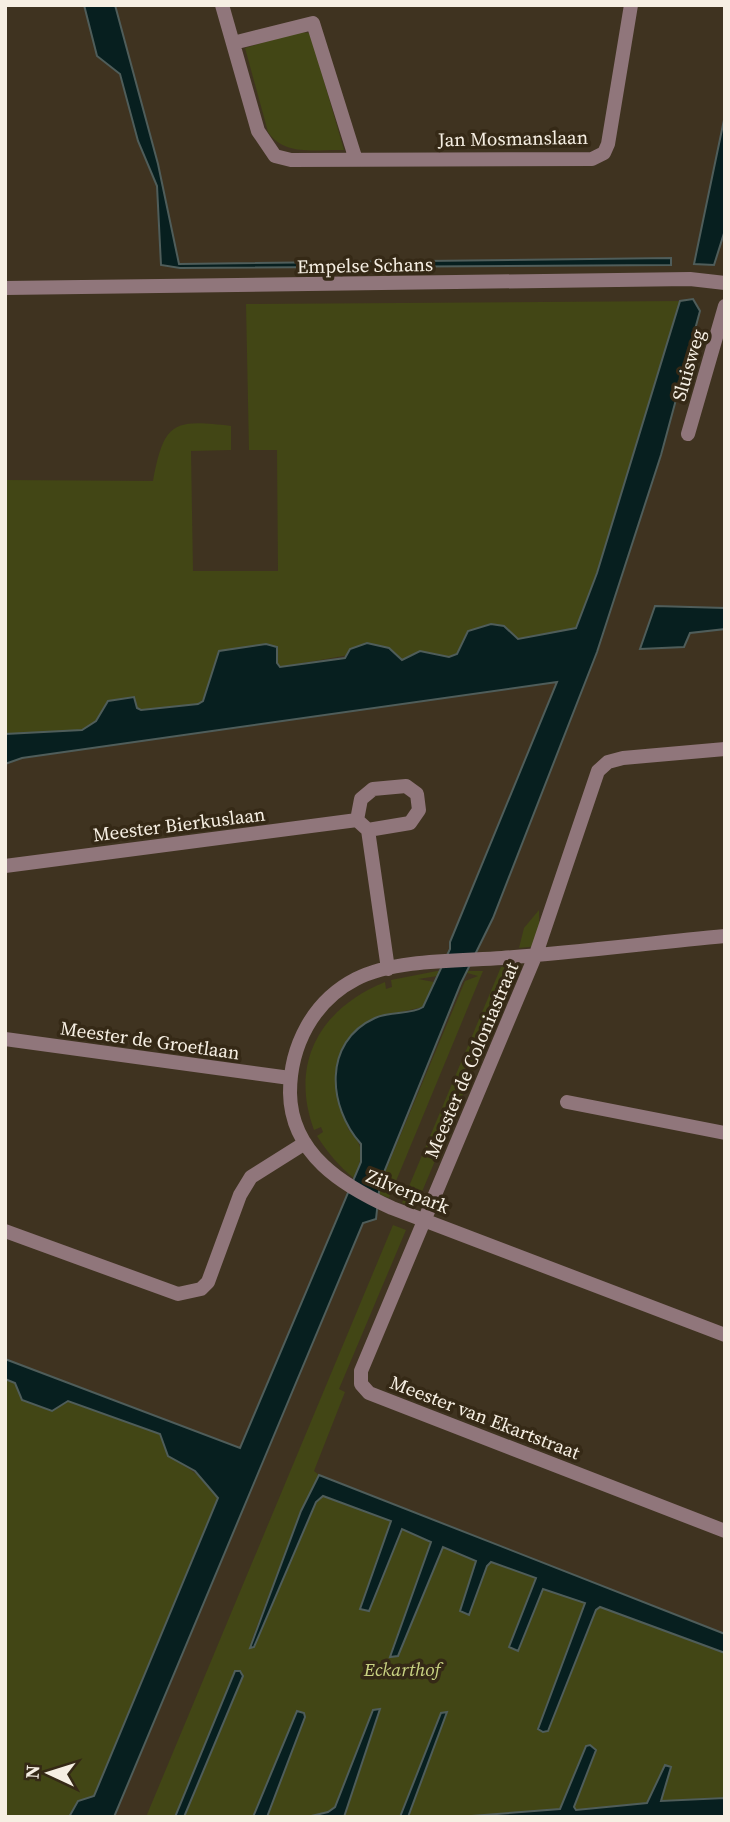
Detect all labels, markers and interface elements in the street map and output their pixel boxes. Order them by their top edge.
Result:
street label: Jan Mosmanslaan [437,124,588,152]
street label: Empelse Schans [297,251,433,279]
street label: Sluisweg [665,326,711,404]
street label: Meester Bierkuslaan [91,801,267,847]
street label: Meester de Coloniastraat [418,957,524,1162]
street label: Meester de Groetlaan [59,1015,241,1065]
street label: Zilverpark [363,1163,454,1220]
street label: Meester van Ekartstraat [386,1369,584,1465]
park label: Eckarthof [363,1656,444,1682]
north arrow [14,1738,84,1808]
text: N [19,1764,46,1780]

